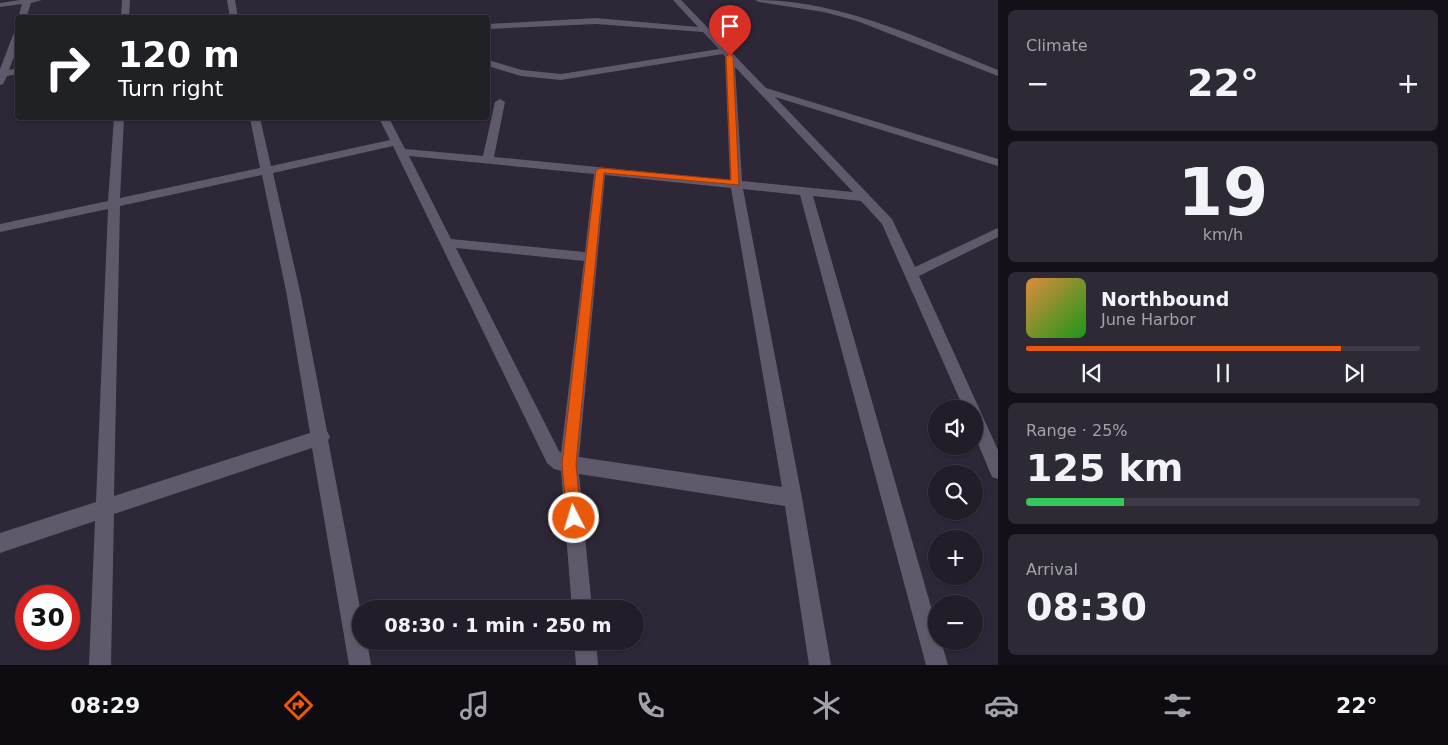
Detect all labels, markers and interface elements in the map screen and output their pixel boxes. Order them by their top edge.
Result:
pin [709,5,751,56]
icon: arrive [716,12,744,40]
icon: right [35,35,100,100]
text: 120 m [118,35,240,75]
text: Climate [1026,36,1088,55]
text: 22° [1187,61,1259,105]
text: − [1026,67,1049,100]
text: + [1397,67,1420,100]
text: Turn right [118,76,223,101]
text: 19 [1178,155,1268,230]
text: km/h [1203,225,1243,244]
text: Northbound [1101,288,1229,310]
text: June Harbor [1101,310,1196,329]
icon: previous [1078,359,1106,387]
icon: pause [1209,359,1237,387]
icon: next [1340,359,1368,387]
map controls [928,400,983,650]
button: sound [928,400,983,455]
text: Range · 25% [1026,421,1128,440]
text: 125 km [1026,446,1183,490]
button: search [928,465,983,520]
position arrow [547,491,599,543]
button: + [928,530,983,585]
text: Arrival [1026,560,1078,579]
speed limit sign: 30 [15,585,80,650]
text: 08:30 [1026,585,1147,629]
button: − [928,595,983,650]
text: 08:30 · 1 min · 250 m [384,614,612,636]
icon: directions [281,688,316,723]
icon: music [457,688,492,723]
icon: phone [633,688,668,723]
icon: climate [809,688,844,723]
icon: car [984,688,1019,723]
icon: filters [1160,688,1195,723]
text: 08:29 [70,693,140,718]
text: 22° [1336,693,1378,718]

